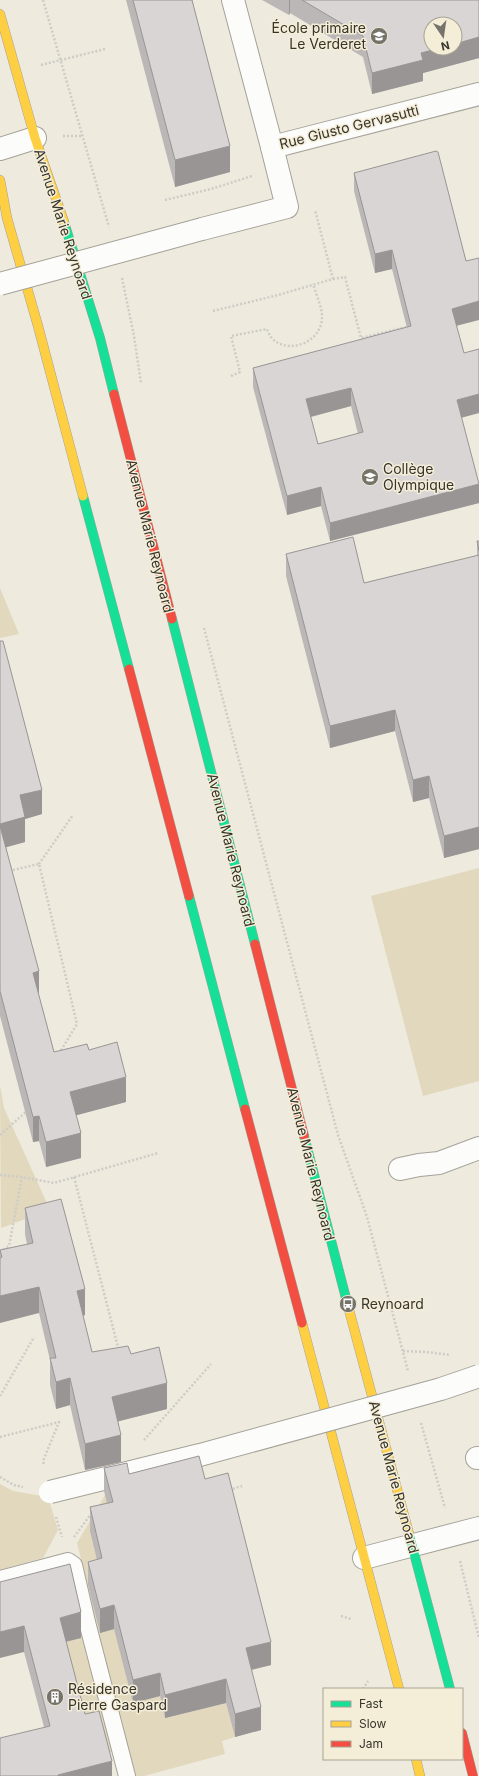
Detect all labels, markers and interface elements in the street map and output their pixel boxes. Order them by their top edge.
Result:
north arrow [423,16,463,56]
place label: École primaire Le Verderet [272,19,366,52]
school or university icon: École primaire Le Verderet [369,26,389,46]
text: N [440,38,451,54]
street label: Rue Giusto Gervasutti [277,101,420,152]
street label: Avenue Marie Reynoard [31,146,96,301]
street label: Avenue Marie Reynoard [123,457,178,614]
place label: Collège Olympique [383,460,454,493]
school or university icon: Collège Olympique [360,467,380,487]
street label: Avenue Marie Reynoard [204,771,259,928]
street label: Avenue Marie Reynoard [284,1085,339,1242]
bus stop icon: Reynoard [338,1294,358,1314]
place label: Reynoard [361,1295,424,1312]
street label: Avenue Marie Reynoard [366,1399,423,1555]
place label: Résidence Pierre Gaspard [68,1680,167,1713]
building icon: Résidence Pierre Gaspard [45,1687,65,1707]
legend [323,1688,463,1760]
text: Fast [359,1696,383,1711]
text: Slow [359,1716,387,1731]
text: Jam [359,1736,383,1751]

